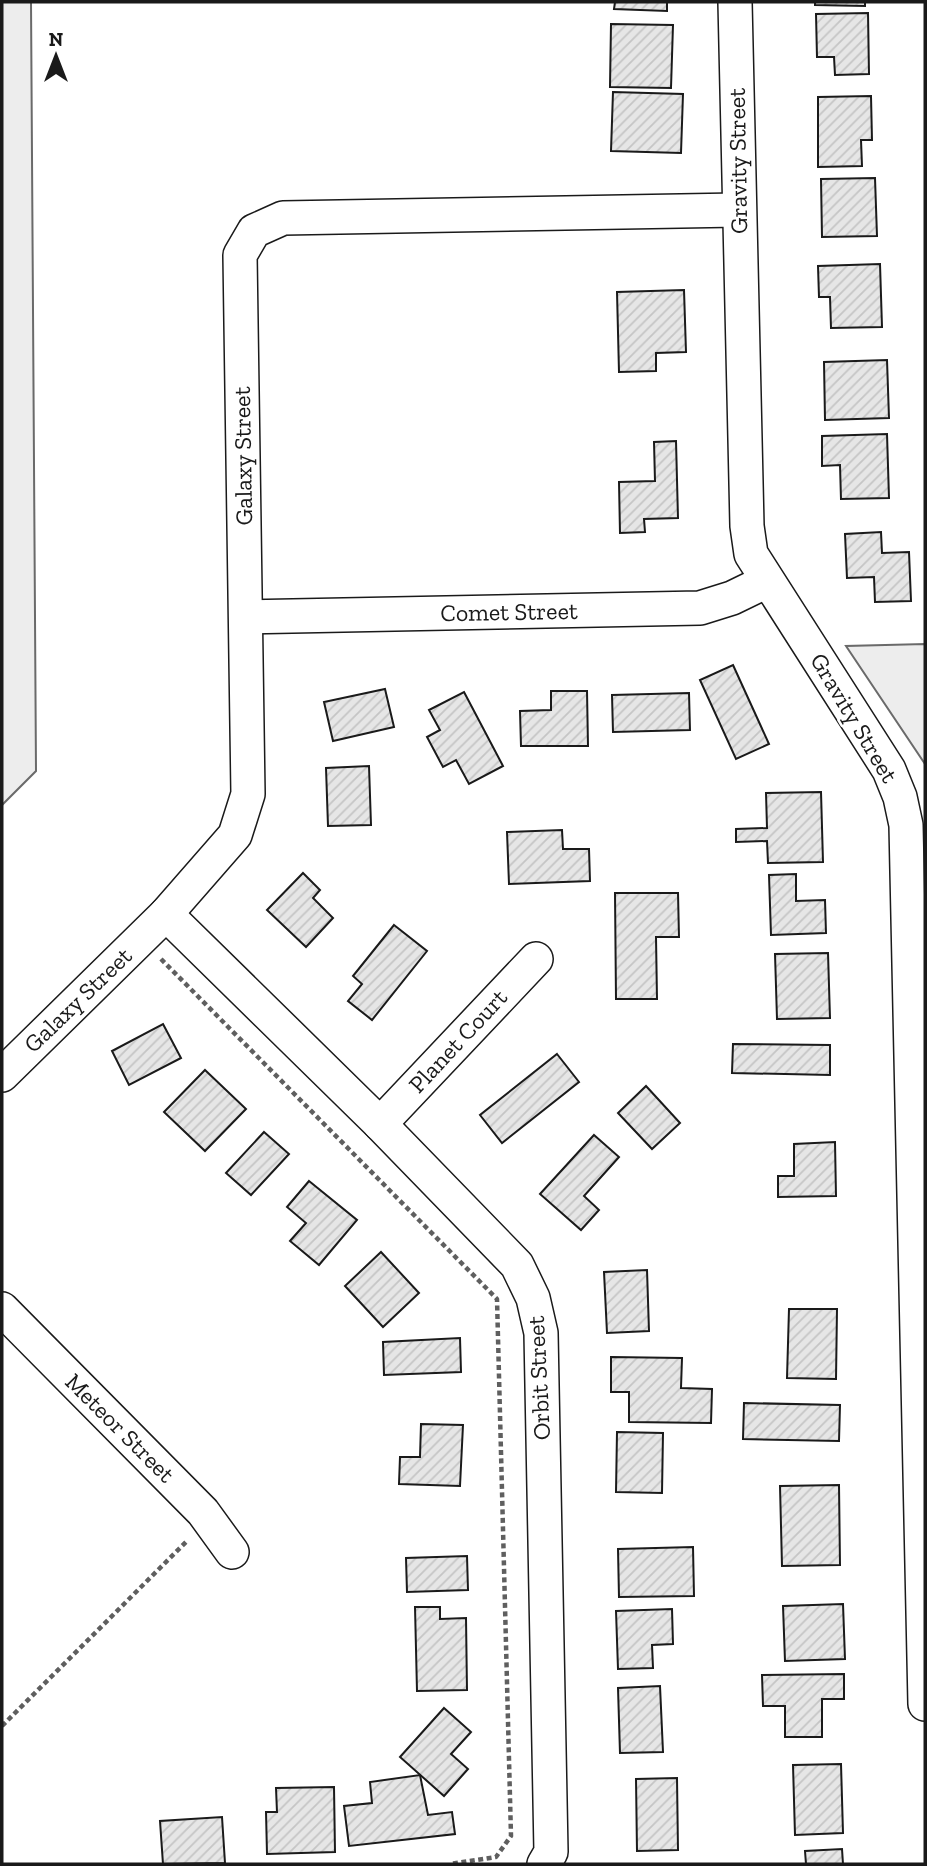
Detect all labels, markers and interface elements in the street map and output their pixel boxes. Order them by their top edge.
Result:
north arrow [21,21,91,91]
text: N [49,28,63,51]
street label: Gravity Street [722,88,753,234]
street label: Galaxy Street [227,386,258,526]
street label: Comet Street [440,596,578,627]
street label: Gravity Street [804,648,904,788]
street label: Galaxy Street [18,941,138,1058]
street label: Planet Court [402,983,513,1099]
street label: Orbit Street [521,1315,556,1441]
street label: Meteor Street [60,1367,181,1488]

